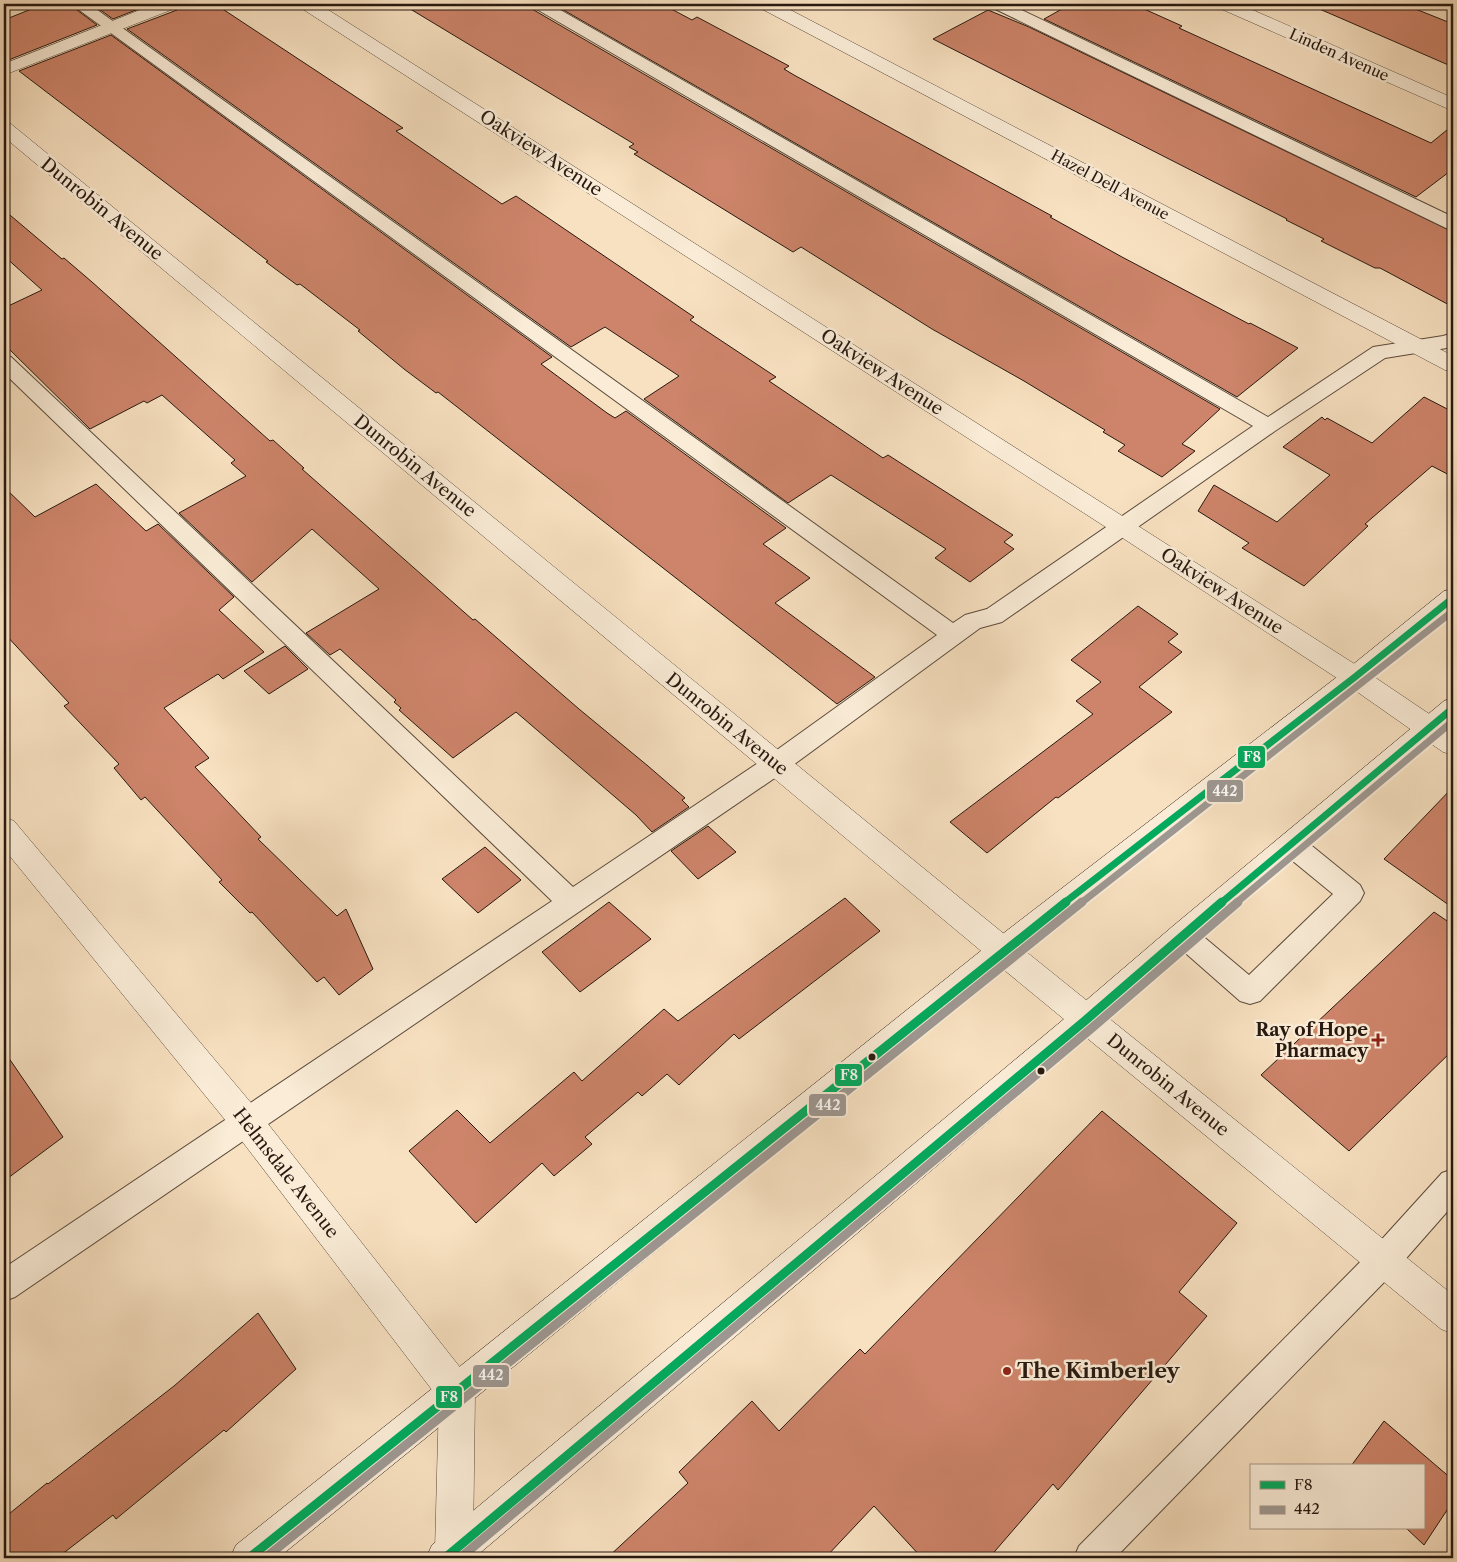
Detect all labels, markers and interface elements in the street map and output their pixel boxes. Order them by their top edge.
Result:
street label: Linden Avenue [1286,24,1392,85]
street label: Oakview Avenue [476,105,606,201]
street label: Hazel Dell Avenue [1048,145,1173,224]
street label: Dunrobin Avenue [36,153,168,265]
street label: Oakview Avenue [817,324,947,420]
street label: Dunrobin Avenue [349,410,481,522]
street label: Oakview Avenue [1157,543,1287,639]
street label: Dunrobin Avenue [661,668,793,780]
line badge: F8 [1237,745,1266,769]
text: F8 [1243,748,1261,766]
line badge: 442 [1206,779,1244,803]
text: 442 [1213,782,1237,800]
place label: Ray of Hope Pharmacy [1255,1019,1369,1062]
street label: Dunrobin Avenue [1102,1029,1234,1141]
marker: Ray of Hope Pharmacy [1372,1034,1384,1046]
unlabelled marker [867,1052,877,1062]
line badge: F8 [834,1063,863,1087]
text: F8 [840,1066,858,1084]
unlabelled marker [1036,1066,1046,1076]
line badge: 442 [808,1093,847,1117]
text: 442 [816,1096,840,1114]
street label: Helmsdale Avenue [228,1104,344,1242]
place label: The Kimberley [1017,1358,1181,1383]
line badge: 442 [472,1364,510,1388]
marker: The Kimberley [1001,1365,1013,1377]
text: 442 [479,1366,503,1384]
line badge: F8 [435,1385,463,1409]
text: F8 [440,1388,458,1406]
legend [1250,1464,1424,1530]
text: F8 [1294,1475,1313,1494]
text: 442 [1294,1499,1320,1518]

